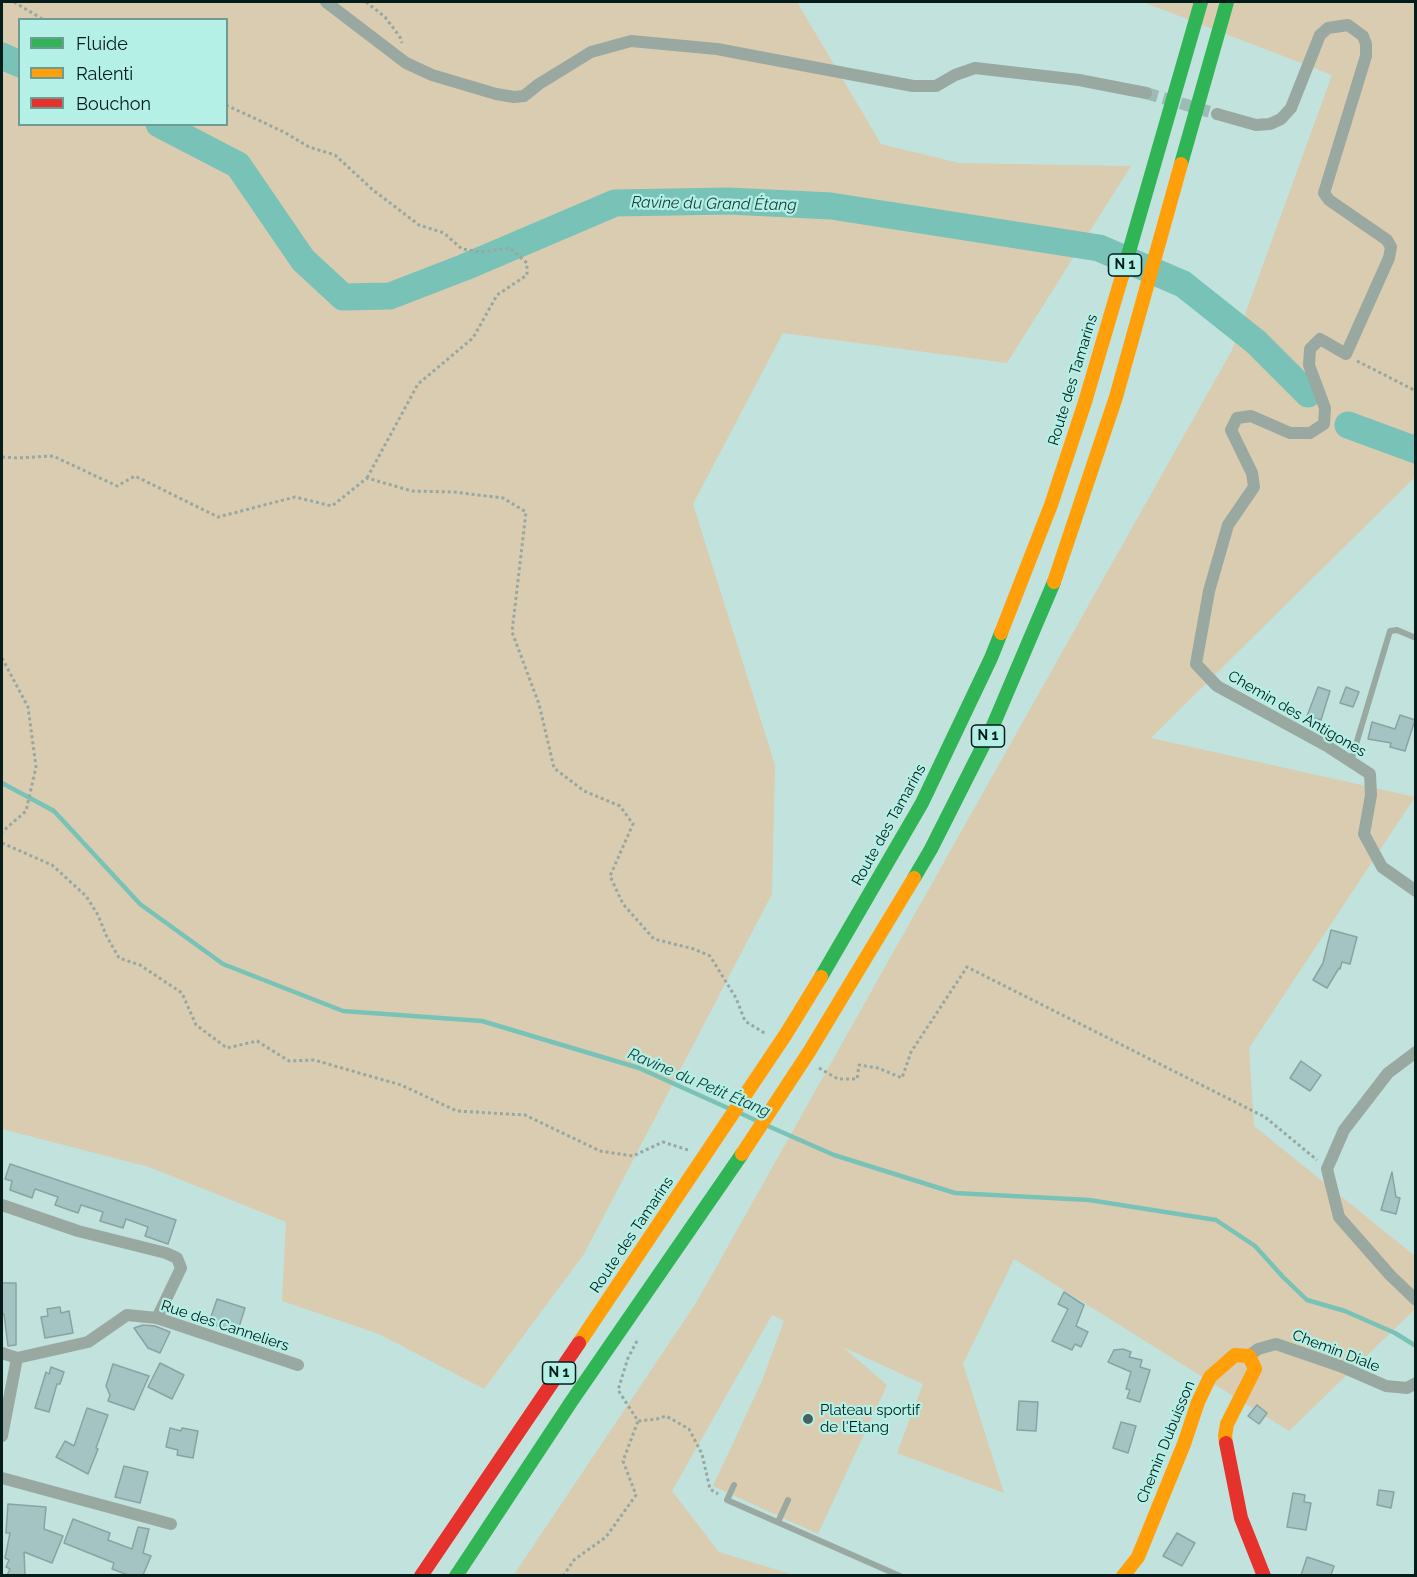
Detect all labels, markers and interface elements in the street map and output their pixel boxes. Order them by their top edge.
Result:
legend [18,18,228,126]
text: Fluide [76,33,128,54]
text: Ralenti [76,63,133,84]
text: Bouchon [76,93,151,114]
water label: Ravine du Grand Étang [631,193,797,215]
road number: N 1 [1108,254,1142,276]
street label: Route des Tamarins [1044,312,1102,448]
street label: Chemin des Antigones [1225,667,1369,761]
road number: N 1 [972,725,1004,747]
street label: Route des Tamarins [848,761,930,889]
water label: Ravine du Petit Étang [625,1044,773,1122]
street label: Route des Tamarins [586,1173,678,1297]
street label: Rue des Canneliers [159,1297,291,1355]
street label: Chemin Diale [1290,1326,1382,1376]
road number: N 1 [542,1362,576,1384]
street label: Chemin Dubuisson [1133,1378,1199,1506]
place label: Plateau sportif de l'Etang [820,1401,920,1436]
marker: Plateau sportif de l'Etang [801,1412,815,1426]

